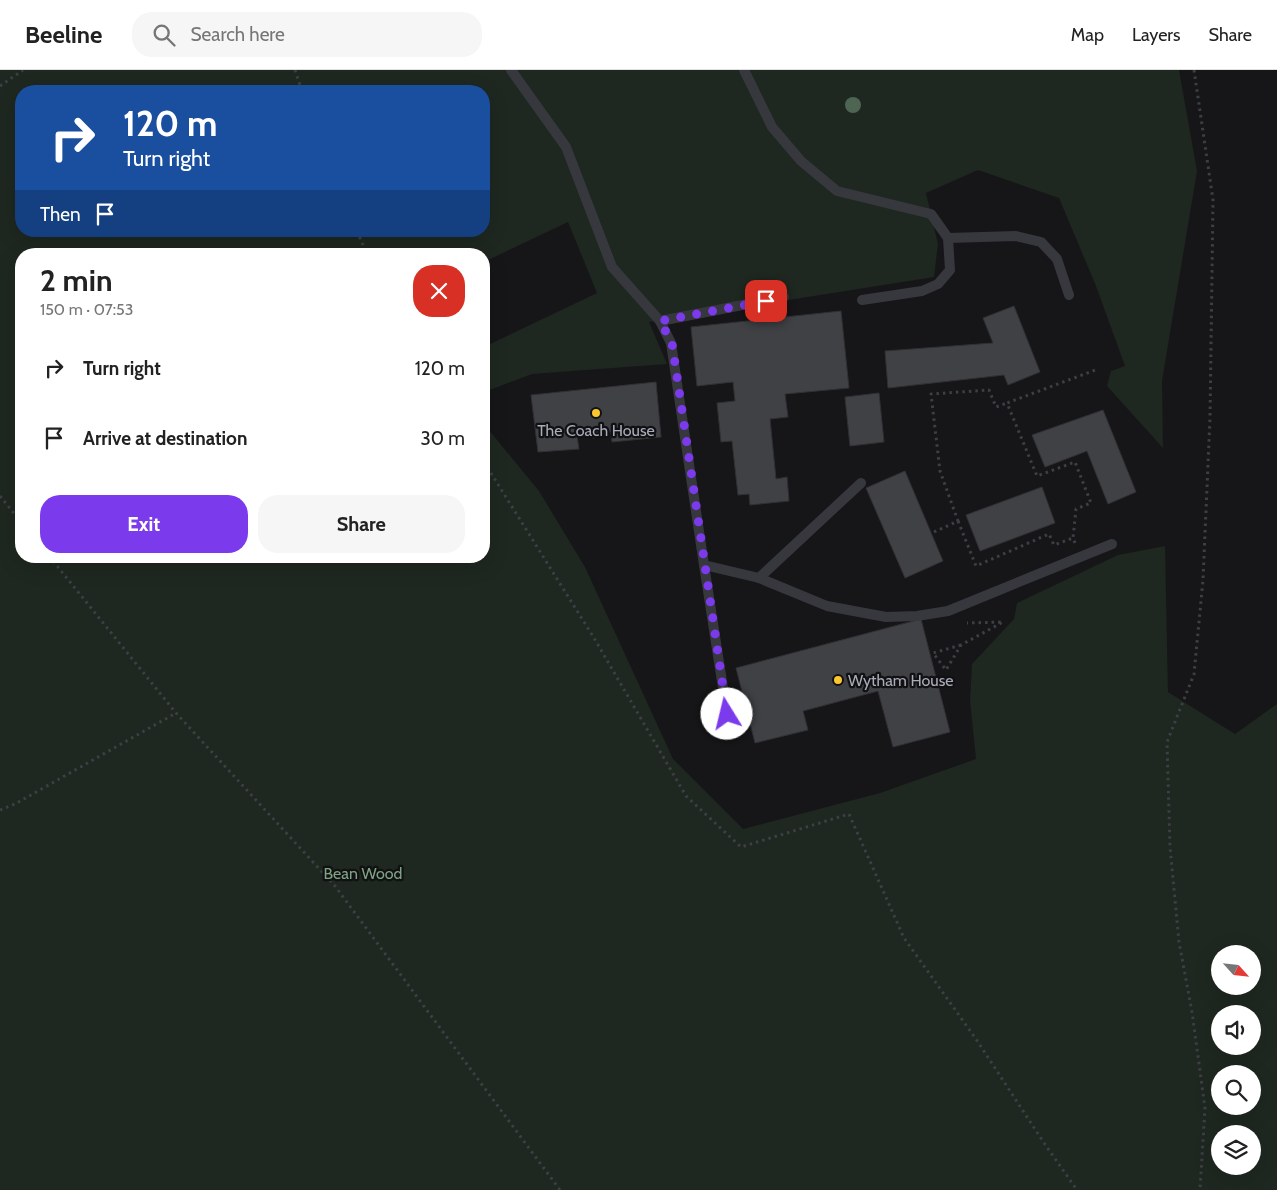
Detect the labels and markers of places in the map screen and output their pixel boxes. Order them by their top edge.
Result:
pin [745,280,787,322]
marker: The Coach House [590,407,602,419]
place label: The Coach House [537,421,655,440]
place label: Wytham House [848,671,954,690]
marker: Wytham House [832,674,844,686]

